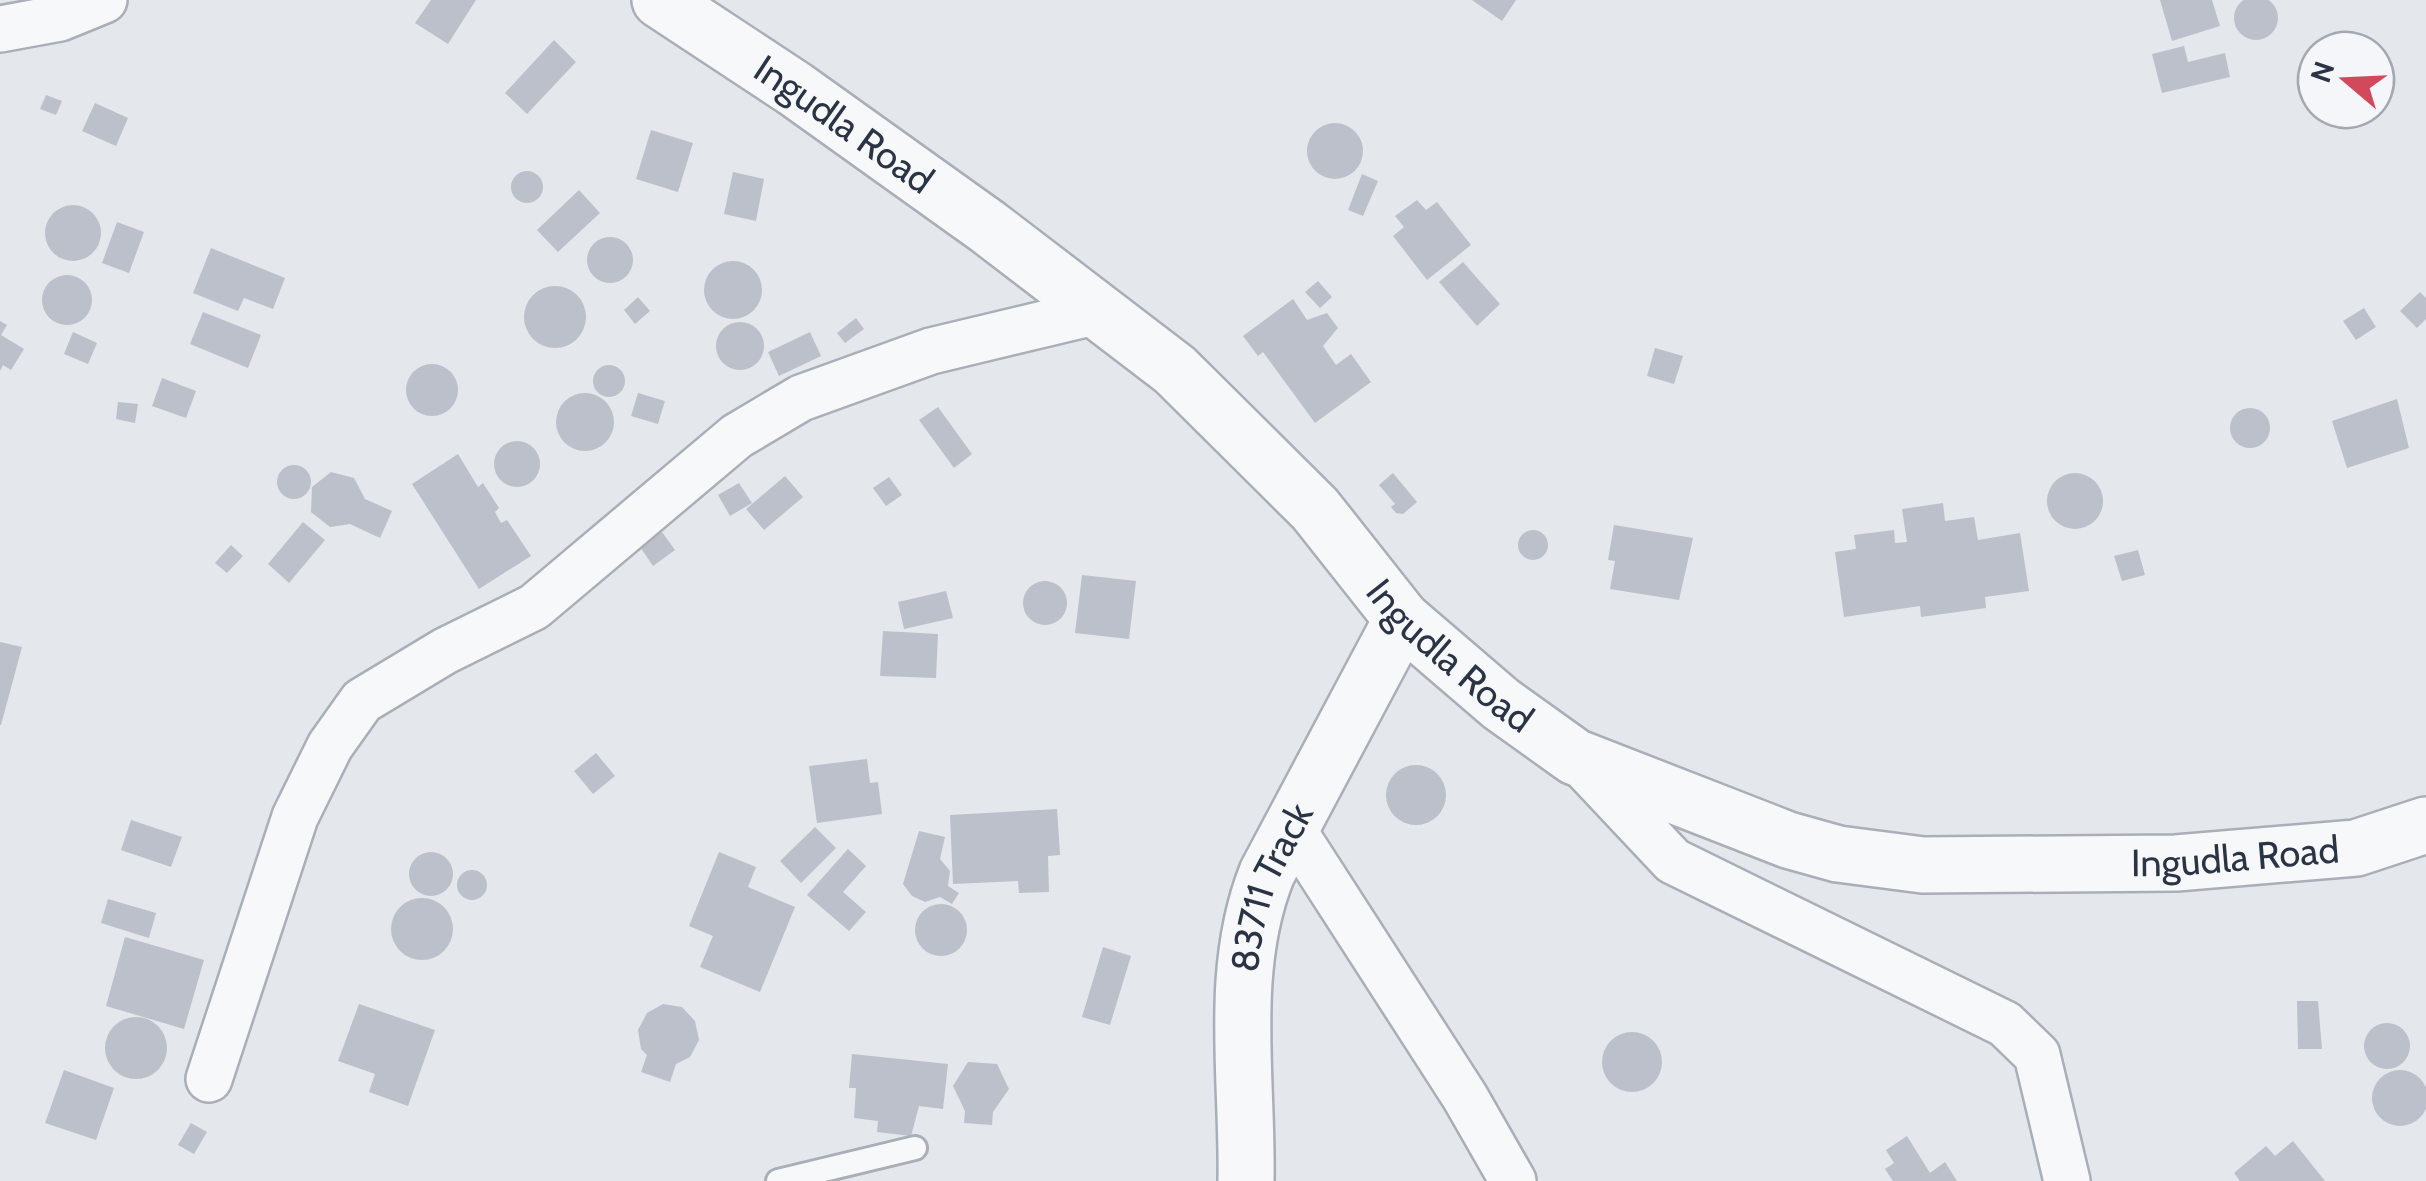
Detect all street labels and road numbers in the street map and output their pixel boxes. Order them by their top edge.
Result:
street label: Ingudla Road [746,45,943,204]
street label: Ingudla Road [1356,569,1543,743]
street label: 83711 Track [1221,795,1323,974]
street label: Ingudla Road [2131,825,2341,886]

